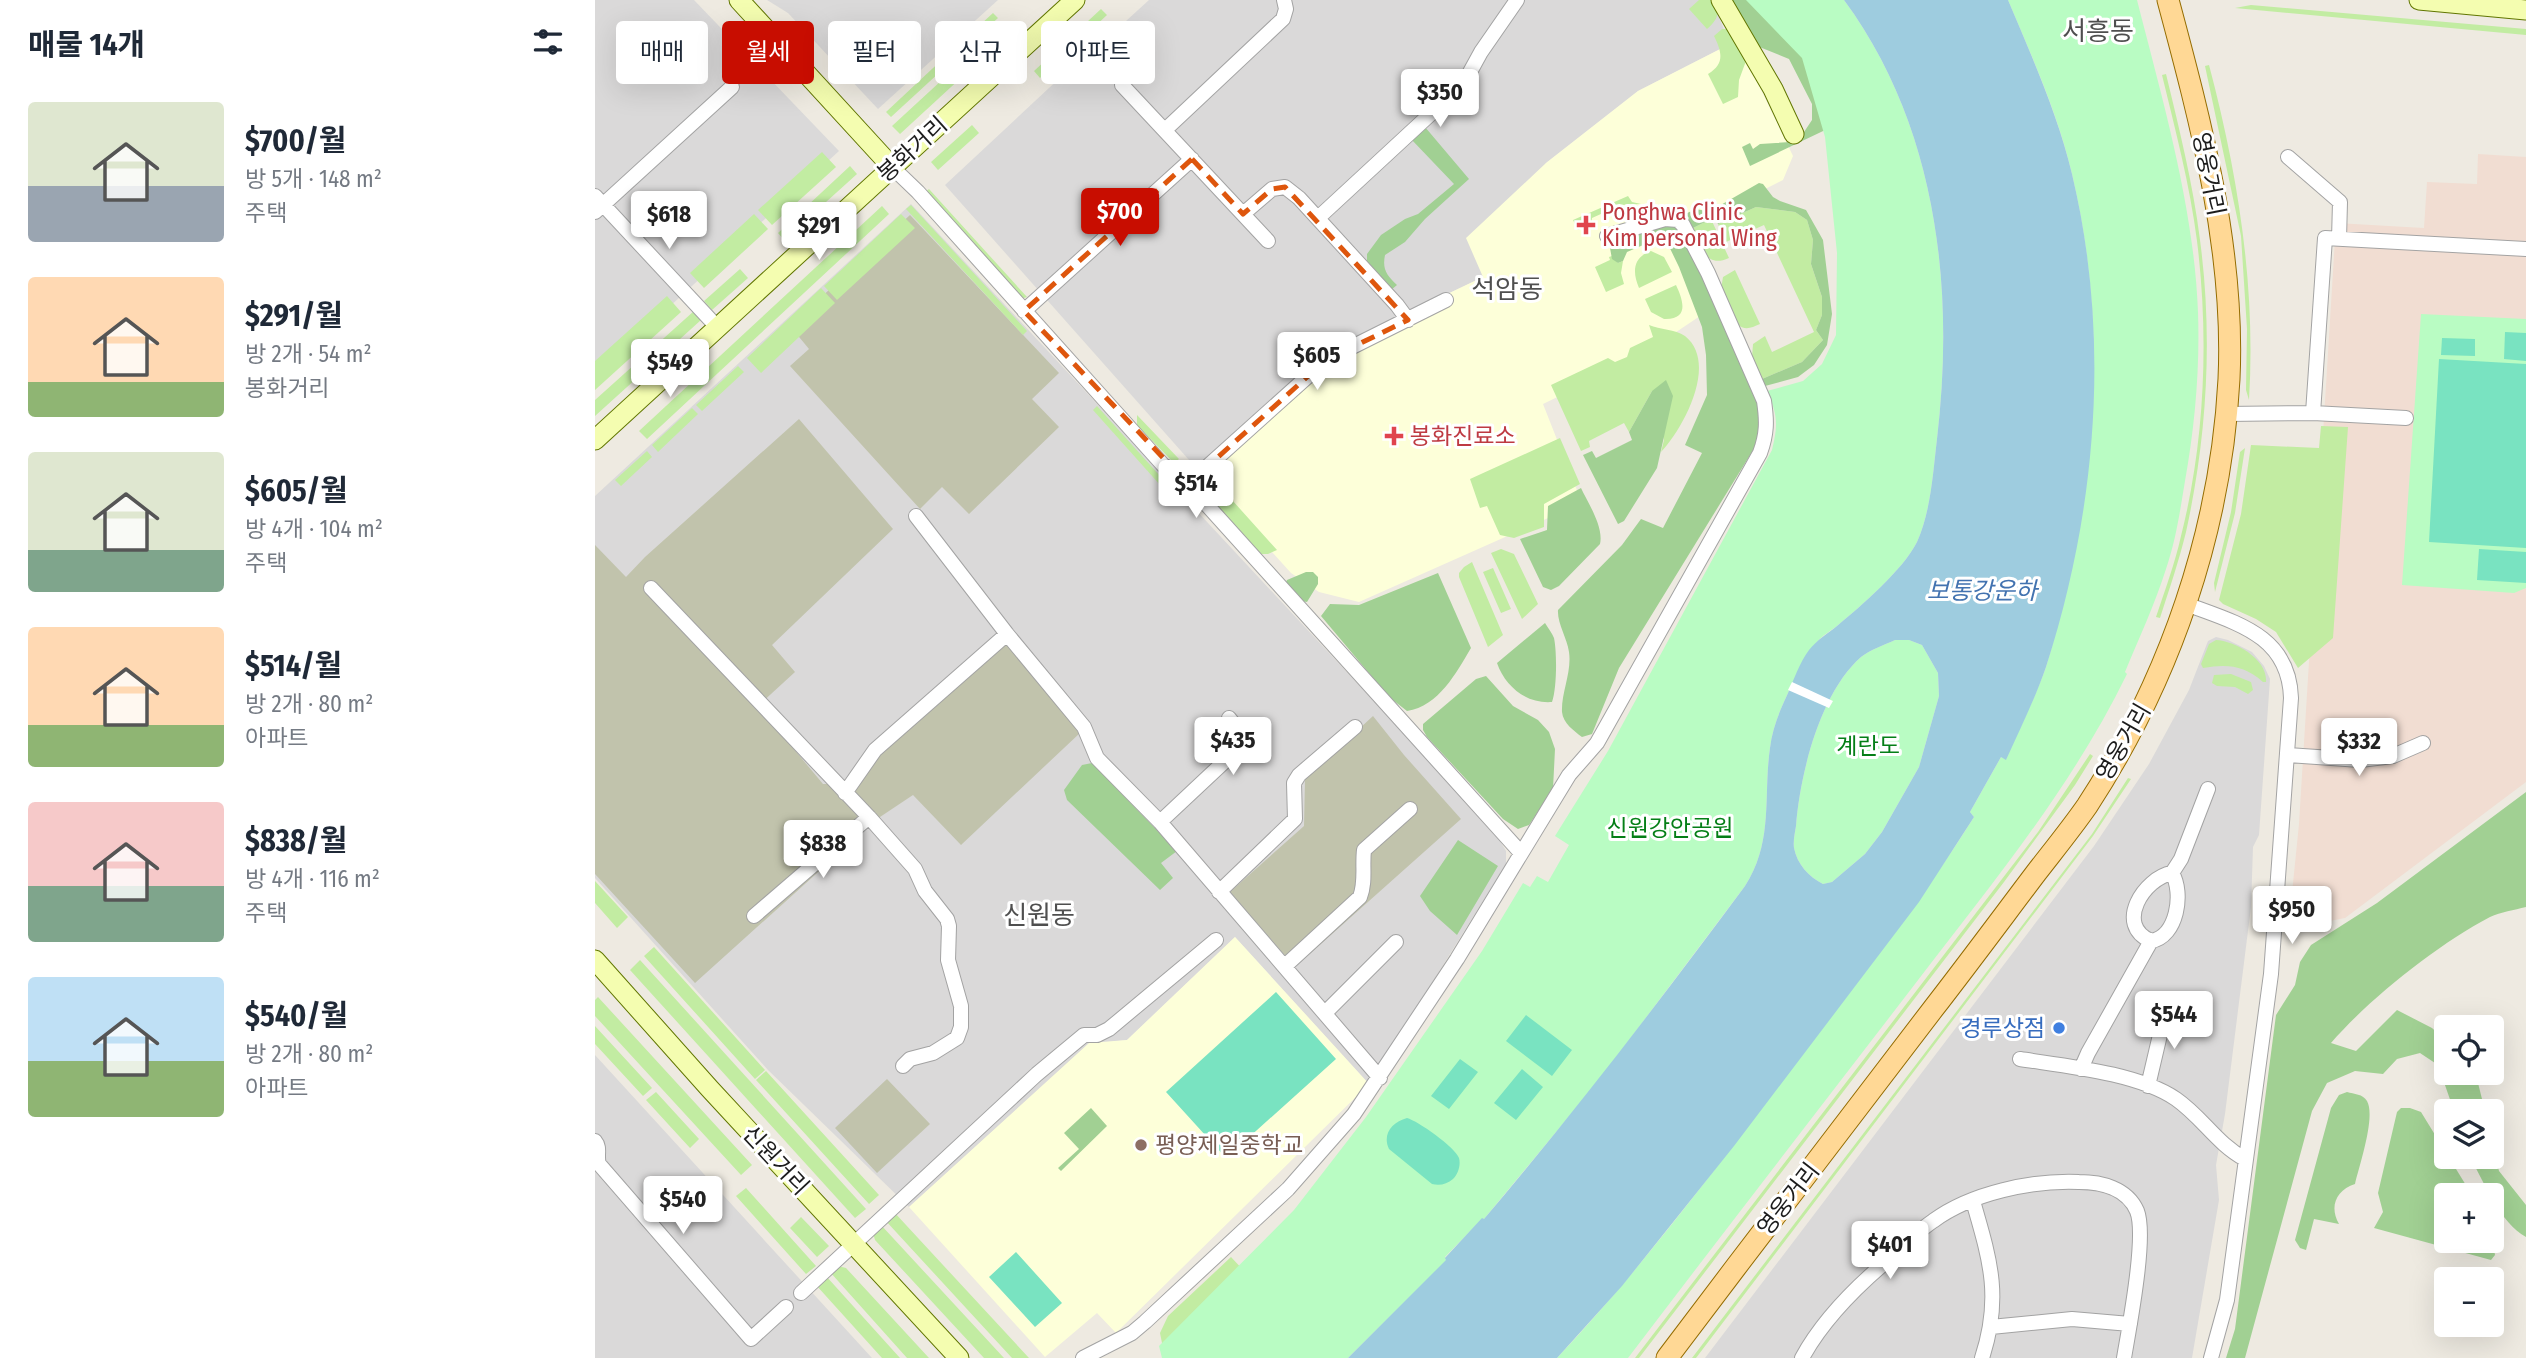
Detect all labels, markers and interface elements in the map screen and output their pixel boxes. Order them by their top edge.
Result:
district label: 서흥동 [2062,16,2134,47]
chip: 매매 [616,21,708,84]
chip: 월세 [722,21,814,84]
chip: 필터 [828,21,921,84]
chip: 신규 [935,21,1027,84]
chip: 아파트 [1041,21,1155,84]
icon: filters [529,23,567,61]
text: 매물 14개 [28,27,145,63]
pin: $350 [1399,69,1481,129]
text: $350 [1417,78,1463,106]
street label: 봉화거리 [871,110,953,188]
text: $700/월 [245,123,346,159]
icon: home [84,130,168,214]
street label: 영웅거리 [2187,130,2231,218]
text: 방 5개 · 148 m² [245,165,382,193]
pin: $700 [1079,188,1161,248]
pin: $618 [628,191,710,251]
text: $700 [1097,197,1143,225]
place label: Ponghwa Clinic Kim personal Wing [1602,198,1777,252]
text: 주택 [245,199,287,227]
text: $618 [647,200,691,228]
pin: $291 [778,202,860,262]
text: $291 [797,211,841,239]
marker: Ponghwa Clinic Kim personal Wing [1576,215,1596,235]
district label: 석암동 [1471,274,1543,305]
text: $291/월 [245,298,343,334]
icon: home [84,305,168,389]
pin: $605 [1276,332,1358,392]
text: 방 2개 · 54 m² [245,340,372,368]
pin: $549 [629,340,711,399]
text: $605 [1293,341,1341,369]
text: $549 [647,348,693,376]
text: 봉화거리 [245,374,330,402]
place label: 봉화진료소 [1410,422,1516,450]
marker: 봉화진료소 [1384,426,1404,446]
pin: $514 [1155,461,1237,520]
text: $514 [1174,469,1218,497]
text: $605/월 [245,473,348,509]
icon: home [84,480,168,564]
text: 방 4개 · 104 m² [245,515,383,543]
text: 주택 [245,549,287,577]
water label: 보통강운하 [1927,577,2040,605]
text: $514/월 [245,648,342,684]
icon: home [84,655,168,739]
text: 방 2개 · 80 m² [245,690,373,718]
street label: 영웅거리 [2090,698,2156,786]
pin: $435 [1192,718,1274,777]
pin: $332 [2318,718,2400,778]
text: 아파트 [245,724,308,752]
text: $435 [1210,726,1256,754]
text: $332 [2337,727,2381,755]
park label: 계란도 [1836,732,1900,760]
park label: 신원강안공원 [1607,814,1733,842]
pin: $838 [782,820,864,880]
text: $838/월 [245,823,347,859]
text: $838 [800,829,846,857]
icon: home [84,830,168,914]
text: 방 4개 · 116 m² [245,865,380,893]
pin: $950 [2251,886,2333,946]
text: $950 [2269,895,2315,923]
text: 주택 [245,899,287,927]
district label: 신원동 [1003,900,1075,931]
pin: $544 [2133,992,2215,1051]
text: $540/월 [245,998,348,1034]
text: $544 [2151,1000,2197,1028]
icon: home [84,1005,168,1089]
place label: 경루상점 [1960,1014,2045,1042]
map controls [2434,1015,2504,1337]
button: locate [2434,1015,2504,1085]
marker: 경루상점 [2051,1020,2067,1036]
text: 방 2개 · 80 m² [245,1040,373,1068]
text: 아파트 [245,1074,308,1102]
button: layers [2434,1099,2504,1169]
street label: 신원거리 [737,1120,815,1200]
place label: 평양제일중학교 [1155,1131,1303,1159]
marker: 평양제일중학교 [1133,1137,1149,1153]
street label: 영웅거리 [1751,1157,1825,1241]
pin: $540 [642,1176,724,1236]
button: + [2434,1183,2504,1253]
text: $540 [659,1185,707,1213]
pin: $401 [1849,1222,1931,1281]
text: $401 [1867,1230,1913,1258]
button: − [2434,1267,2504,1337]

